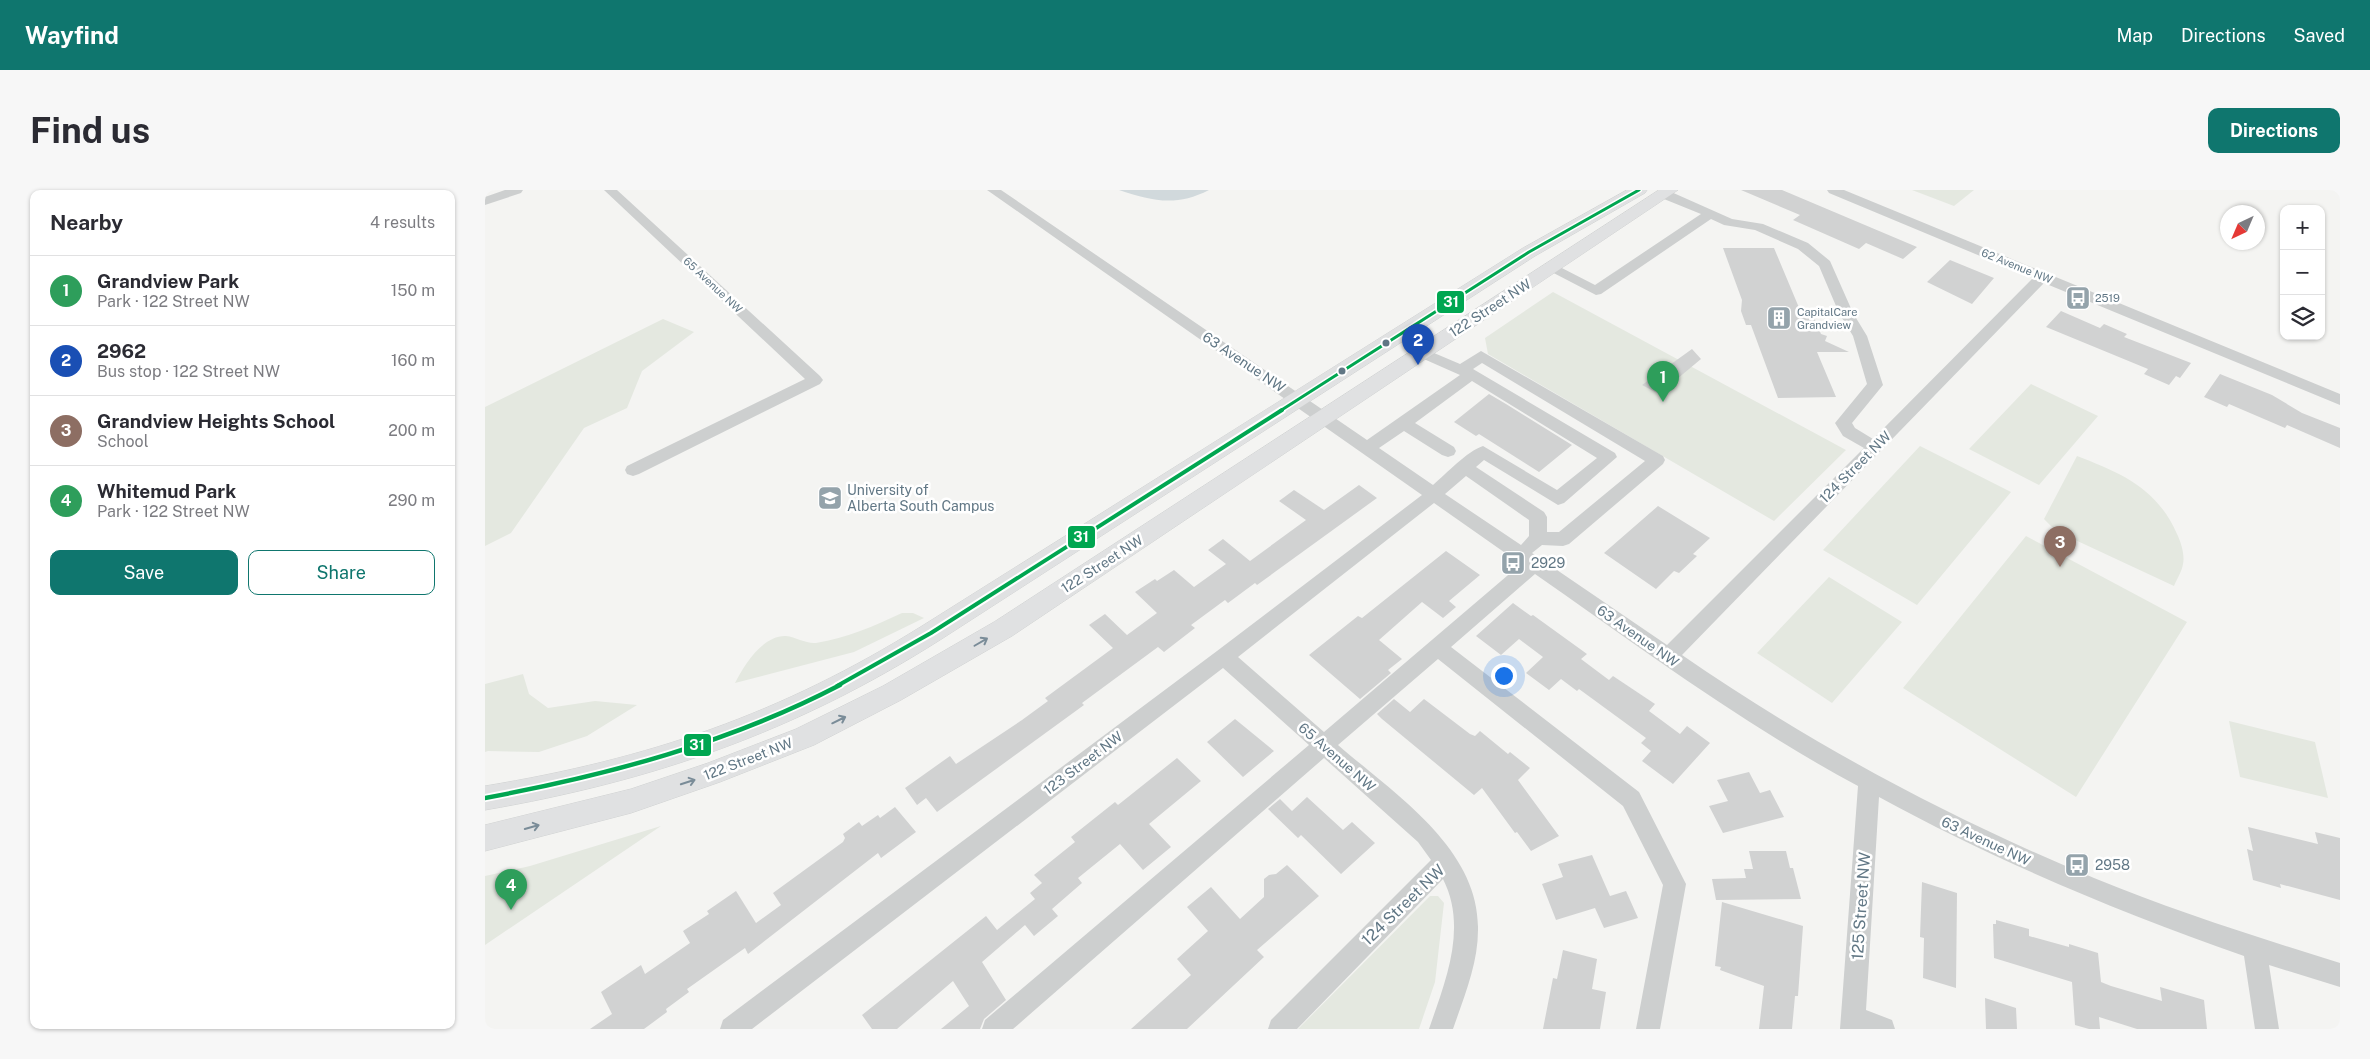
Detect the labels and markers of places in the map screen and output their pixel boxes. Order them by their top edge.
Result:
bus stop icon: 2519 [2065,285,2091,311]
place label: 2519 [2095,292,2120,304]
building icon: CapitalCare Grandview [1766,305,1792,331]
place label: CapitalCare Grandview [1797,306,1858,331]
pin: 2 [1402,324,1434,365]
unlabelled marker [1381,338,1391,348]
pin: 1 [1647,361,1679,402]
unlabelled marker [1337,366,1347,376]
place label: University of Alberta South Campus [847,482,994,514]
school or university icon: University of Alberta South Campus [817,485,843,511]
pin: 3 [2044,526,2076,567]
bus stop icon: 2929 [1500,550,1526,576]
place label: 2929 [1531,555,1565,571]
bus stop icon: 2958 [2064,852,2090,878]
place label: 2958 [2095,857,2130,873]
pin: 4 [495,869,527,910]

